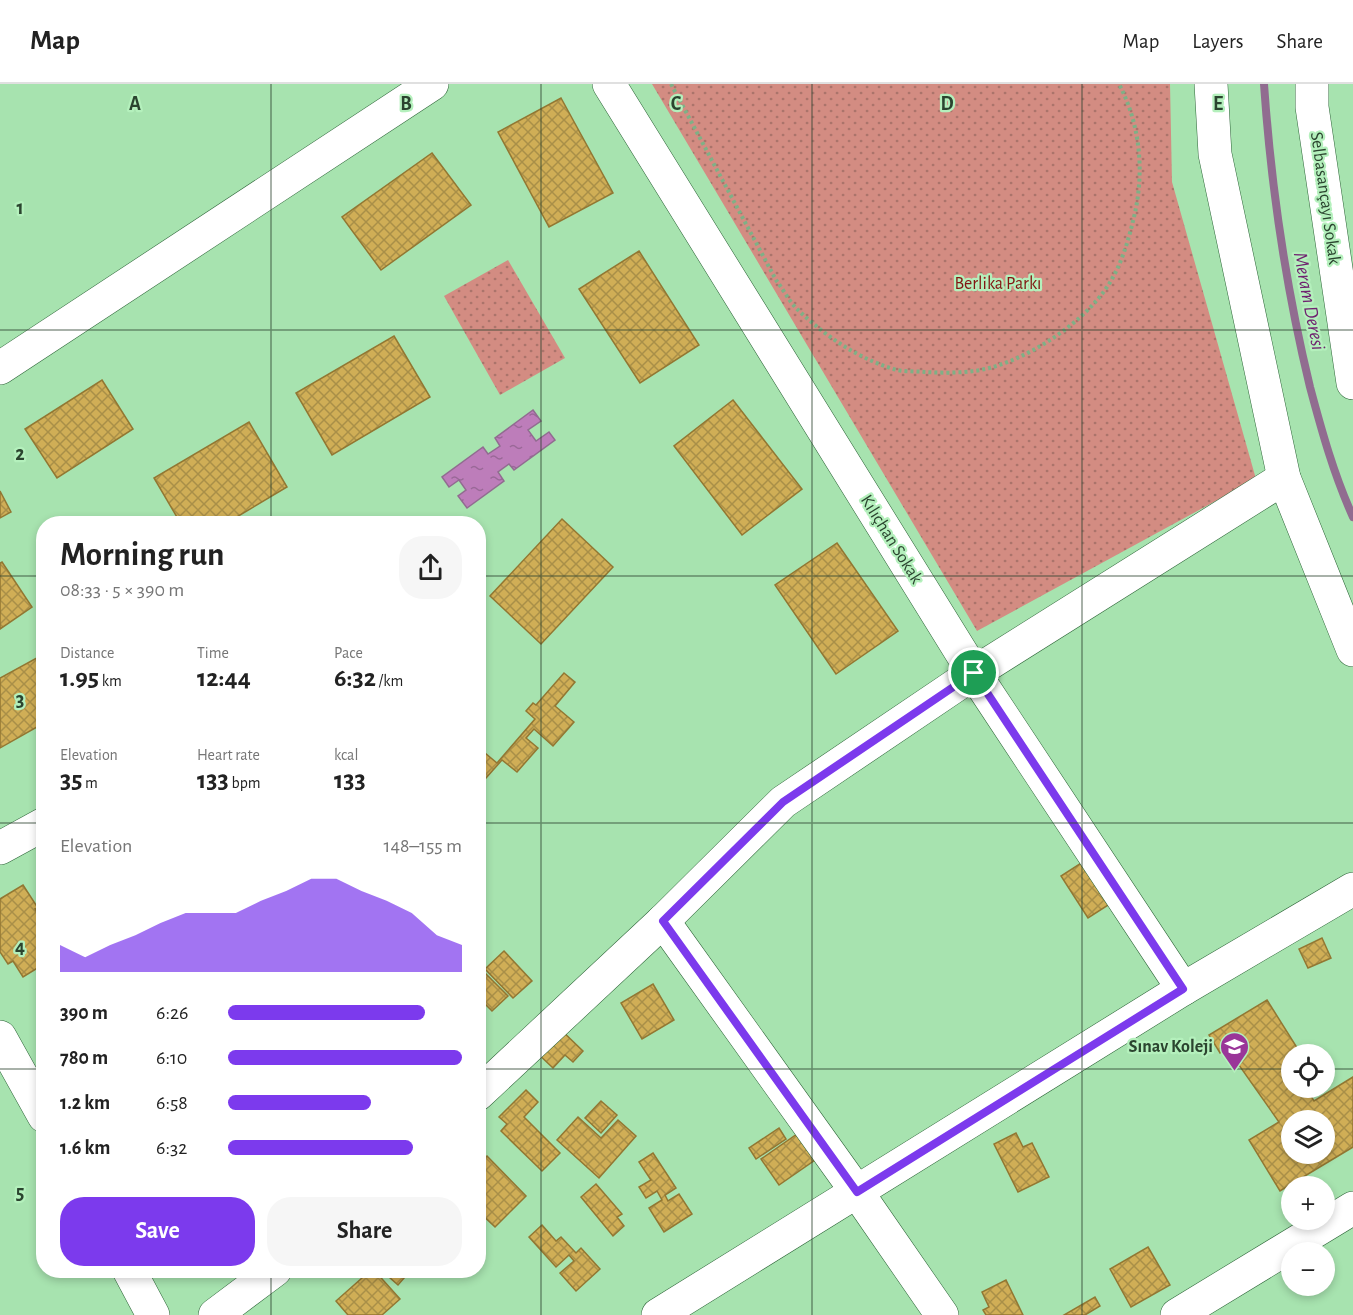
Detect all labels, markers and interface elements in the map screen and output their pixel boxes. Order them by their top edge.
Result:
text: Map [30,27,80,55]
text: Map [1123,31,1159,52]
text: Layers [1192,31,1243,52]
text: Share [1276,31,1323,52]
text: A [129,94,141,114]
text: B [400,94,412,114]
text: C [671,94,682,114]
text: D [940,94,954,114]
text: E [1213,94,1223,114]
street label: Selbasançayı Sokak [1307,131,1343,266]
text: 1 [16,198,24,218]
water label: Meram Deresi [1290,250,1328,352]
park label: Berlika Parkı [955,275,1041,293]
text: 2 [15,444,25,464]
street label: Kılıçhan Sokak [857,492,926,588]
button: share [399,536,462,599]
text: Morning run [60,539,224,572]
text: 08:33 · 5 × 390 m [60,580,184,600]
text: Distance [60,645,114,661]
text: Time [197,645,229,661]
text: Pace [334,645,363,661]
pin [948,647,999,698]
icon: arrive [957,656,990,689]
text: 1.95 [60,665,99,691]
text: 12:44 [197,665,251,691]
text: 6:32 [334,665,376,691]
text: km [99,673,122,689]
text: /km [376,673,403,689]
text: 3 [16,690,24,710]
text: Elevation [60,747,118,763]
text: Heart rate [197,747,260,763]
text: kcal [334,747,358,763]
text: 35 [60,767,82,793]
text: 133 [197,767,229,793]
text: 133 [334,767,366,793]
text: m [82,775,98,791]
text: bpm [229,775,260,791]
text: Elevation [60,836,132,856]
text: 148–155 m [384,836,462,856]
text: 4 [15,937,25,957]
text: 390 m [60,1003,108,1023]
text: 6:26 [156,1003,188,1023]
school or university icon: Sınav Koleji [1218,1030,1250,1072]
place label: Sınav Koleji [1128,1038,1213,1056]
map controls [1281,1044,1335,1296]
button: locate [1281,1044,1335,1098]
text: 780 m [60,1048,108,1068]
text: 6:10 [156,1048,187,1068]
text: 1.2 km [60,1093,110,1113]
text: 6:58 [156,1093,188,1113]
button: layers [1281,1110,1335,1164]
text: 1.6 km [60,1138,111,1158]
text: 6:32 [156,1138,187,1158]
button: + [1281,1176,1335,1230]
text: 5 [16,1183,24,1203]
button: Save [60,1197,255,1266]
button: Share [267,1197,462,1266]
button: − [1281,1242,1335,1296]

